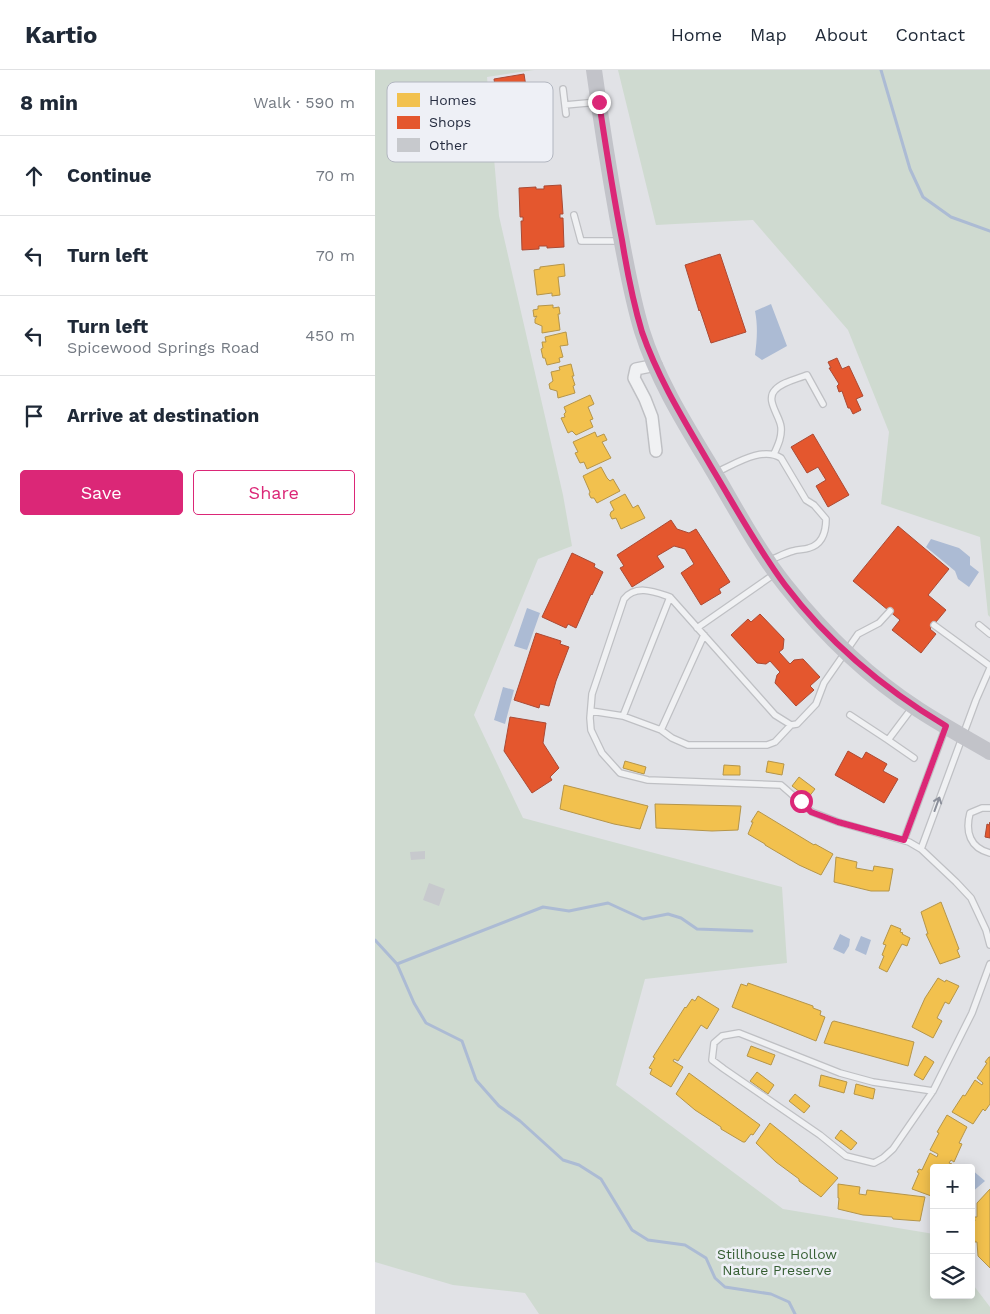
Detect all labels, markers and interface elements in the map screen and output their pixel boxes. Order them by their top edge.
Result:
text: Kartio [25,21,97,49]
text: Home [671,24,722,45]
text: Map [750,24,787,45]
text: About [815,24,867,45]
text: Contact [895,24,965,45]
legend [387,82,553,162]
text: 8 min [20,90,78,115]
route end [588,91,611,114]
text: Homes [429,92,476,108]
text: Walk · 590 m [253,93,355,112]
text: Shops [429,114,471,130]
text: Other [429,137,468,153]
icon: ahead [20,162,48,190]
text: Continue [67,164,151,187]
text: 70 m [316,166,355,185]
icon: left [20,242,48,270]
text: Turn left [67,244,148,267]
text: 70 m [316,246,355,265]
text: Turn left [67,315,148,338]
icon: left [20,322,48,350]
text: 450 m [305,326,355,345]
text: Spicewood Springs Road [67,338,260,357]
icon: arrive [20,402,48,430]
text: Arrive at destination [67,404,259,427]
button: Save [20,470,183,515]
button: Share [193,470,355,515]
route start [790,790,813,813]
one-way arrow [933,796,942,812]
map controls [930,1164,975,1299]
button: + [930,1164,975,1209]
button: − [930,1209,975,1254]
park label: Stillhouse Hollow Nature Preserve [717,1246,837,1278]
button: layers [930,1254,975,1299]

